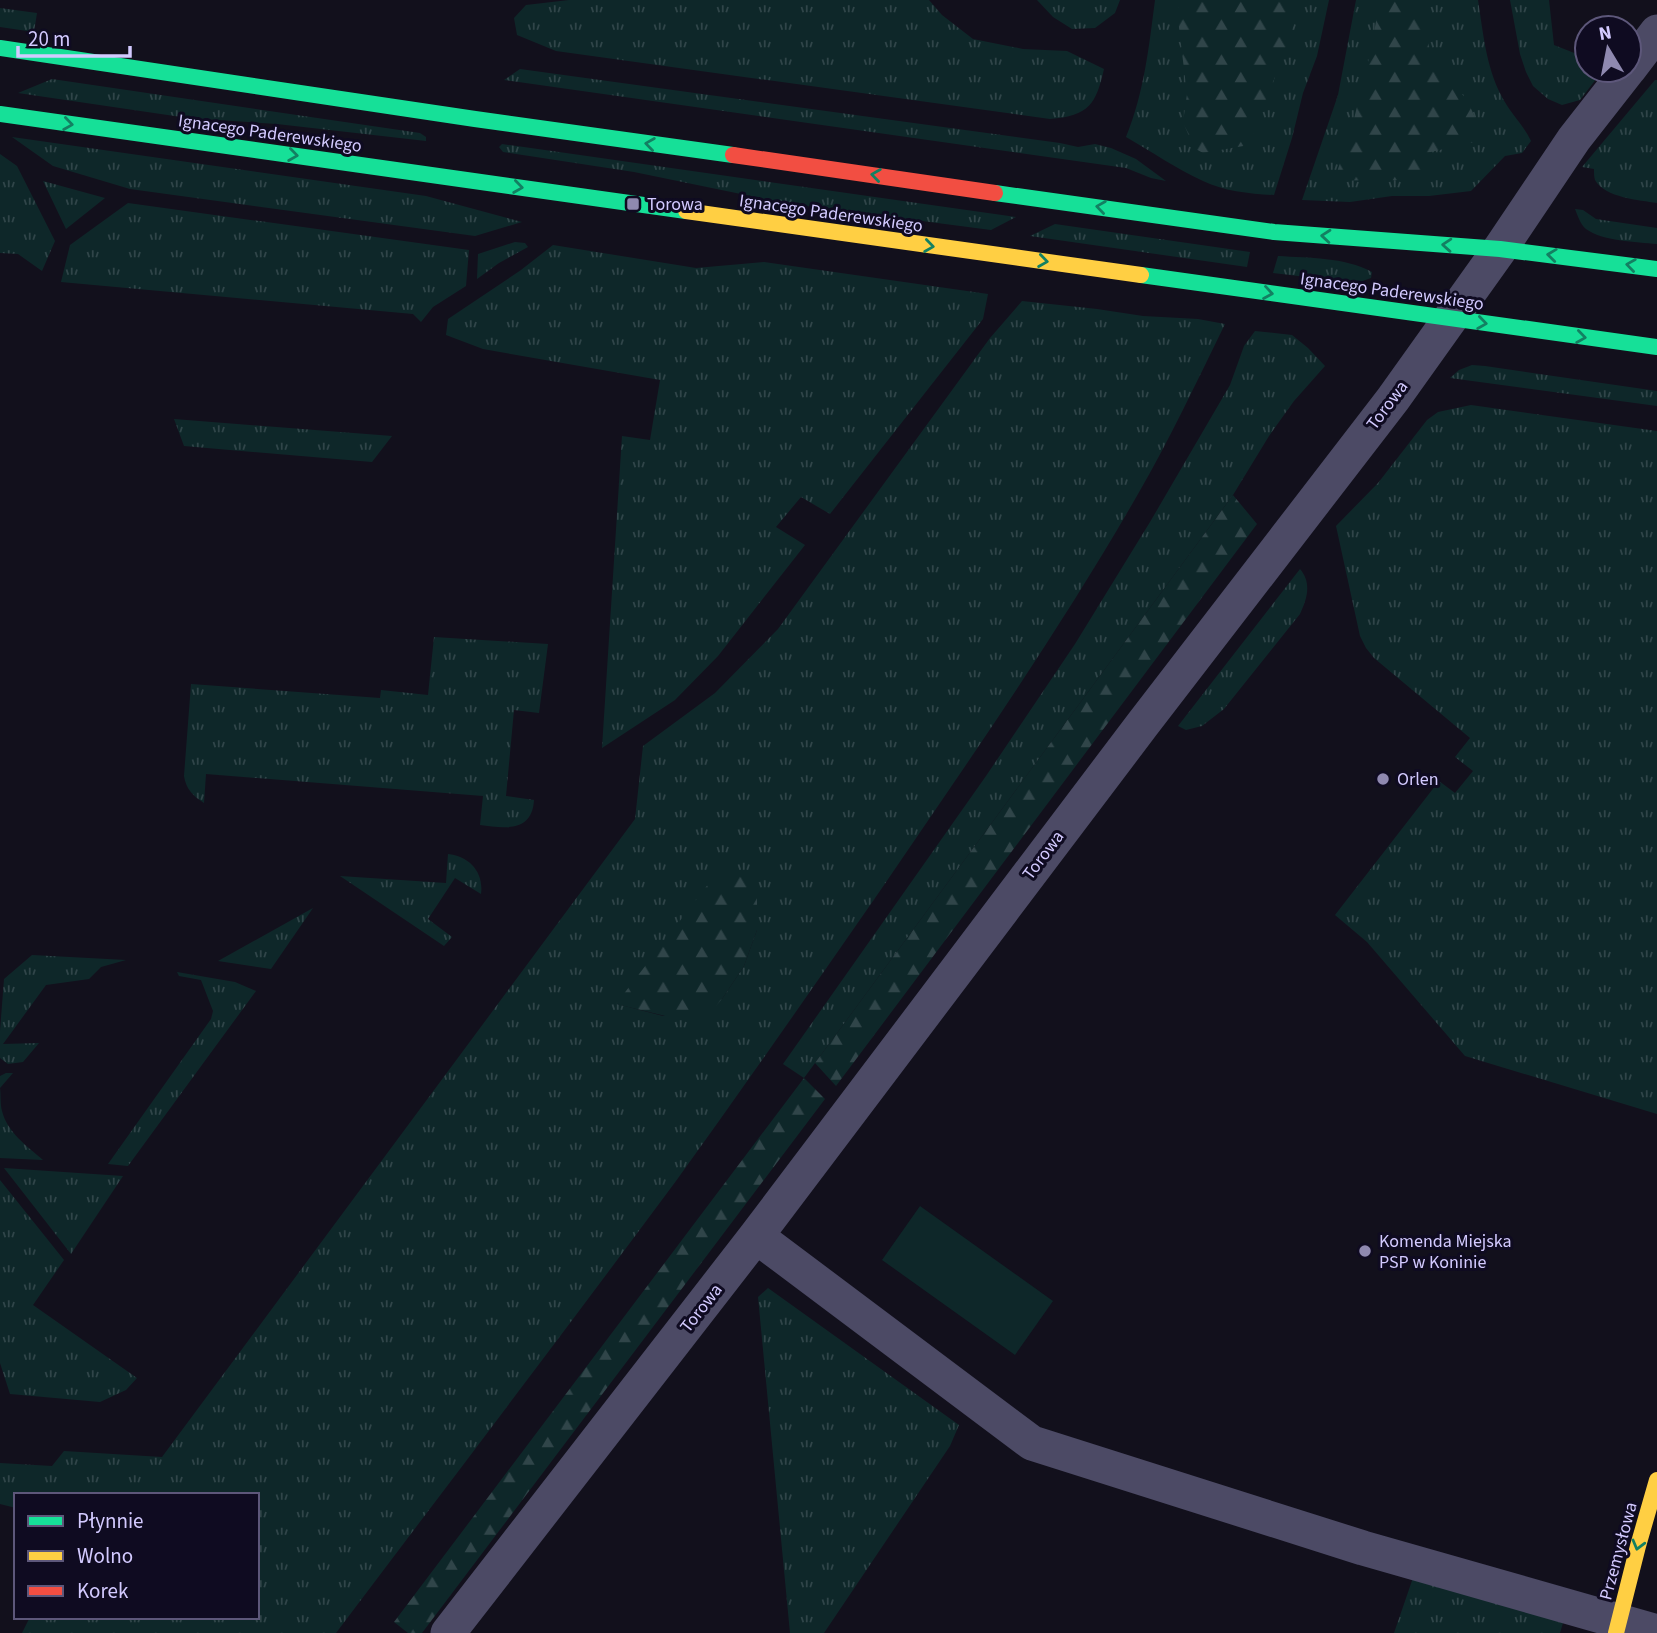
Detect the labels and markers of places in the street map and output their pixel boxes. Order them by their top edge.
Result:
place label: Torowa [647,192,703,217]
marker: Torowa [625,196,641,212]
place label: Orlen [1397,767,1439,792]
marker: Orlen [1375,771,1391,787]
place label: Komenda Miejska PSP w Koninie [1379,1229,1512,1275]
marker: Komenda Miejska PSP w Koninie [1357,1243,1373,1259]

